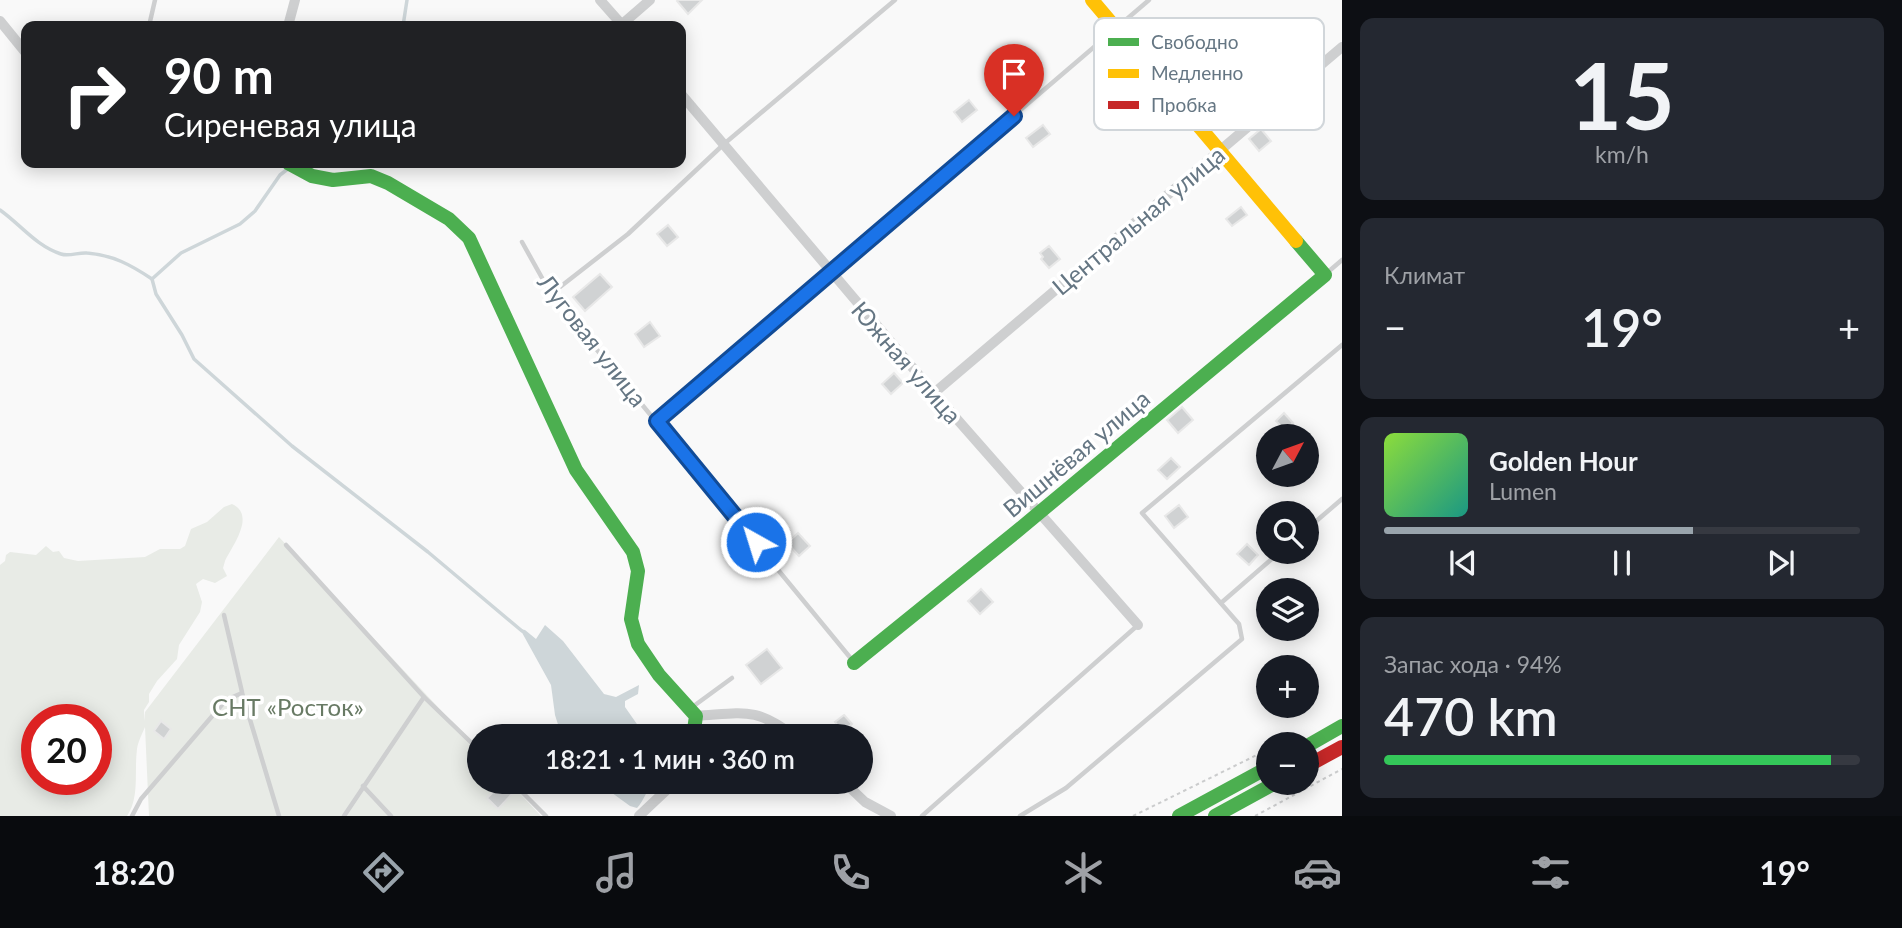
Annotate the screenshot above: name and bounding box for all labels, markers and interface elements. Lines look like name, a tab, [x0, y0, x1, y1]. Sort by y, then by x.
legend	[1094, 18, 1324, 130]
text: Свободно	[1151, 30, 1239, 53]
text: 15	[1569, 40, 1675, 149]
pin	[984, 44, 1044, 116]
text: 90 m	[164, 46, 274, 104]
icon: right	[49, 49, 140, 140]
icon: arrive	[995, 55, 1033, 93]
text: Медленно	[1151, 61, 1243, 84]
text: Пробка	[1151, 93, 1217, 116]
text: Сиреневая улица	[164, 105, 417, 144]
street label: Центральная улица	[1046, 139, 1230, 301]
text: km/h	[1595, 140, 1649, 168]
text: Климат	[1384, 261, 1465, 289]
street label: Луговая улица	[532, 267, 654, 412]
street label: Южная улица	[846, 295, 968, 429]
text: 19°	[1581, 296, 1663, 358]
text: −	[1384, 304, 1406, 350]
text: +	[1838, 304, 1860, 350]
street label: Вишнёвая улица	[997, 383, 1155, 523]
north arrow	[1256, 424, 1320, 486]
map controls	[1256, 424, 1319, 795]
text: Golden Hour	[1489, 445, 1638, 477]
text: Lumen	[1489, 477, 1557, 505]
button: search	[1256, 501, 1319, 564]
position arrow	[719, 505, 793, 579]
icon: previous	[1444, 544, 1482, 582]
icon: pause	[1603, 544, 1641, 582]
icon: next	[1762, 544, 1800, 582]
button: layers	[1256, 578, 1319, 641]
text: Запас хода · 94%	[1384, 650, 1562, 678]
button: +	[1256, 655, 1319, 718]
text: 470 km	[1384, 685, 1558, 747]
park label: СНТ «Росток»	[212, 692, 364, 721]
speed limit sign: 20	[21, 704, 112, 795]
button: −	[1256, 732, 1319, 795]
text: 18:21 · 1 мин · 360 m	[545, 743, 795, 775]
icon: directions	[359, 848, 408, 897]
icon: music	[592, 848, 641, 897]
icon: phone	[826, 848, 875, 897]
icon: climate	[1059, 848, 1108, 897]
icon: car	[1293, 848, 1342, 897]
icon: filters	[1526, 848, 1575, 897]
text: 18:20	[92, 853, 175, 892]
text: 19°	[1759, 853, 1810, 892]

